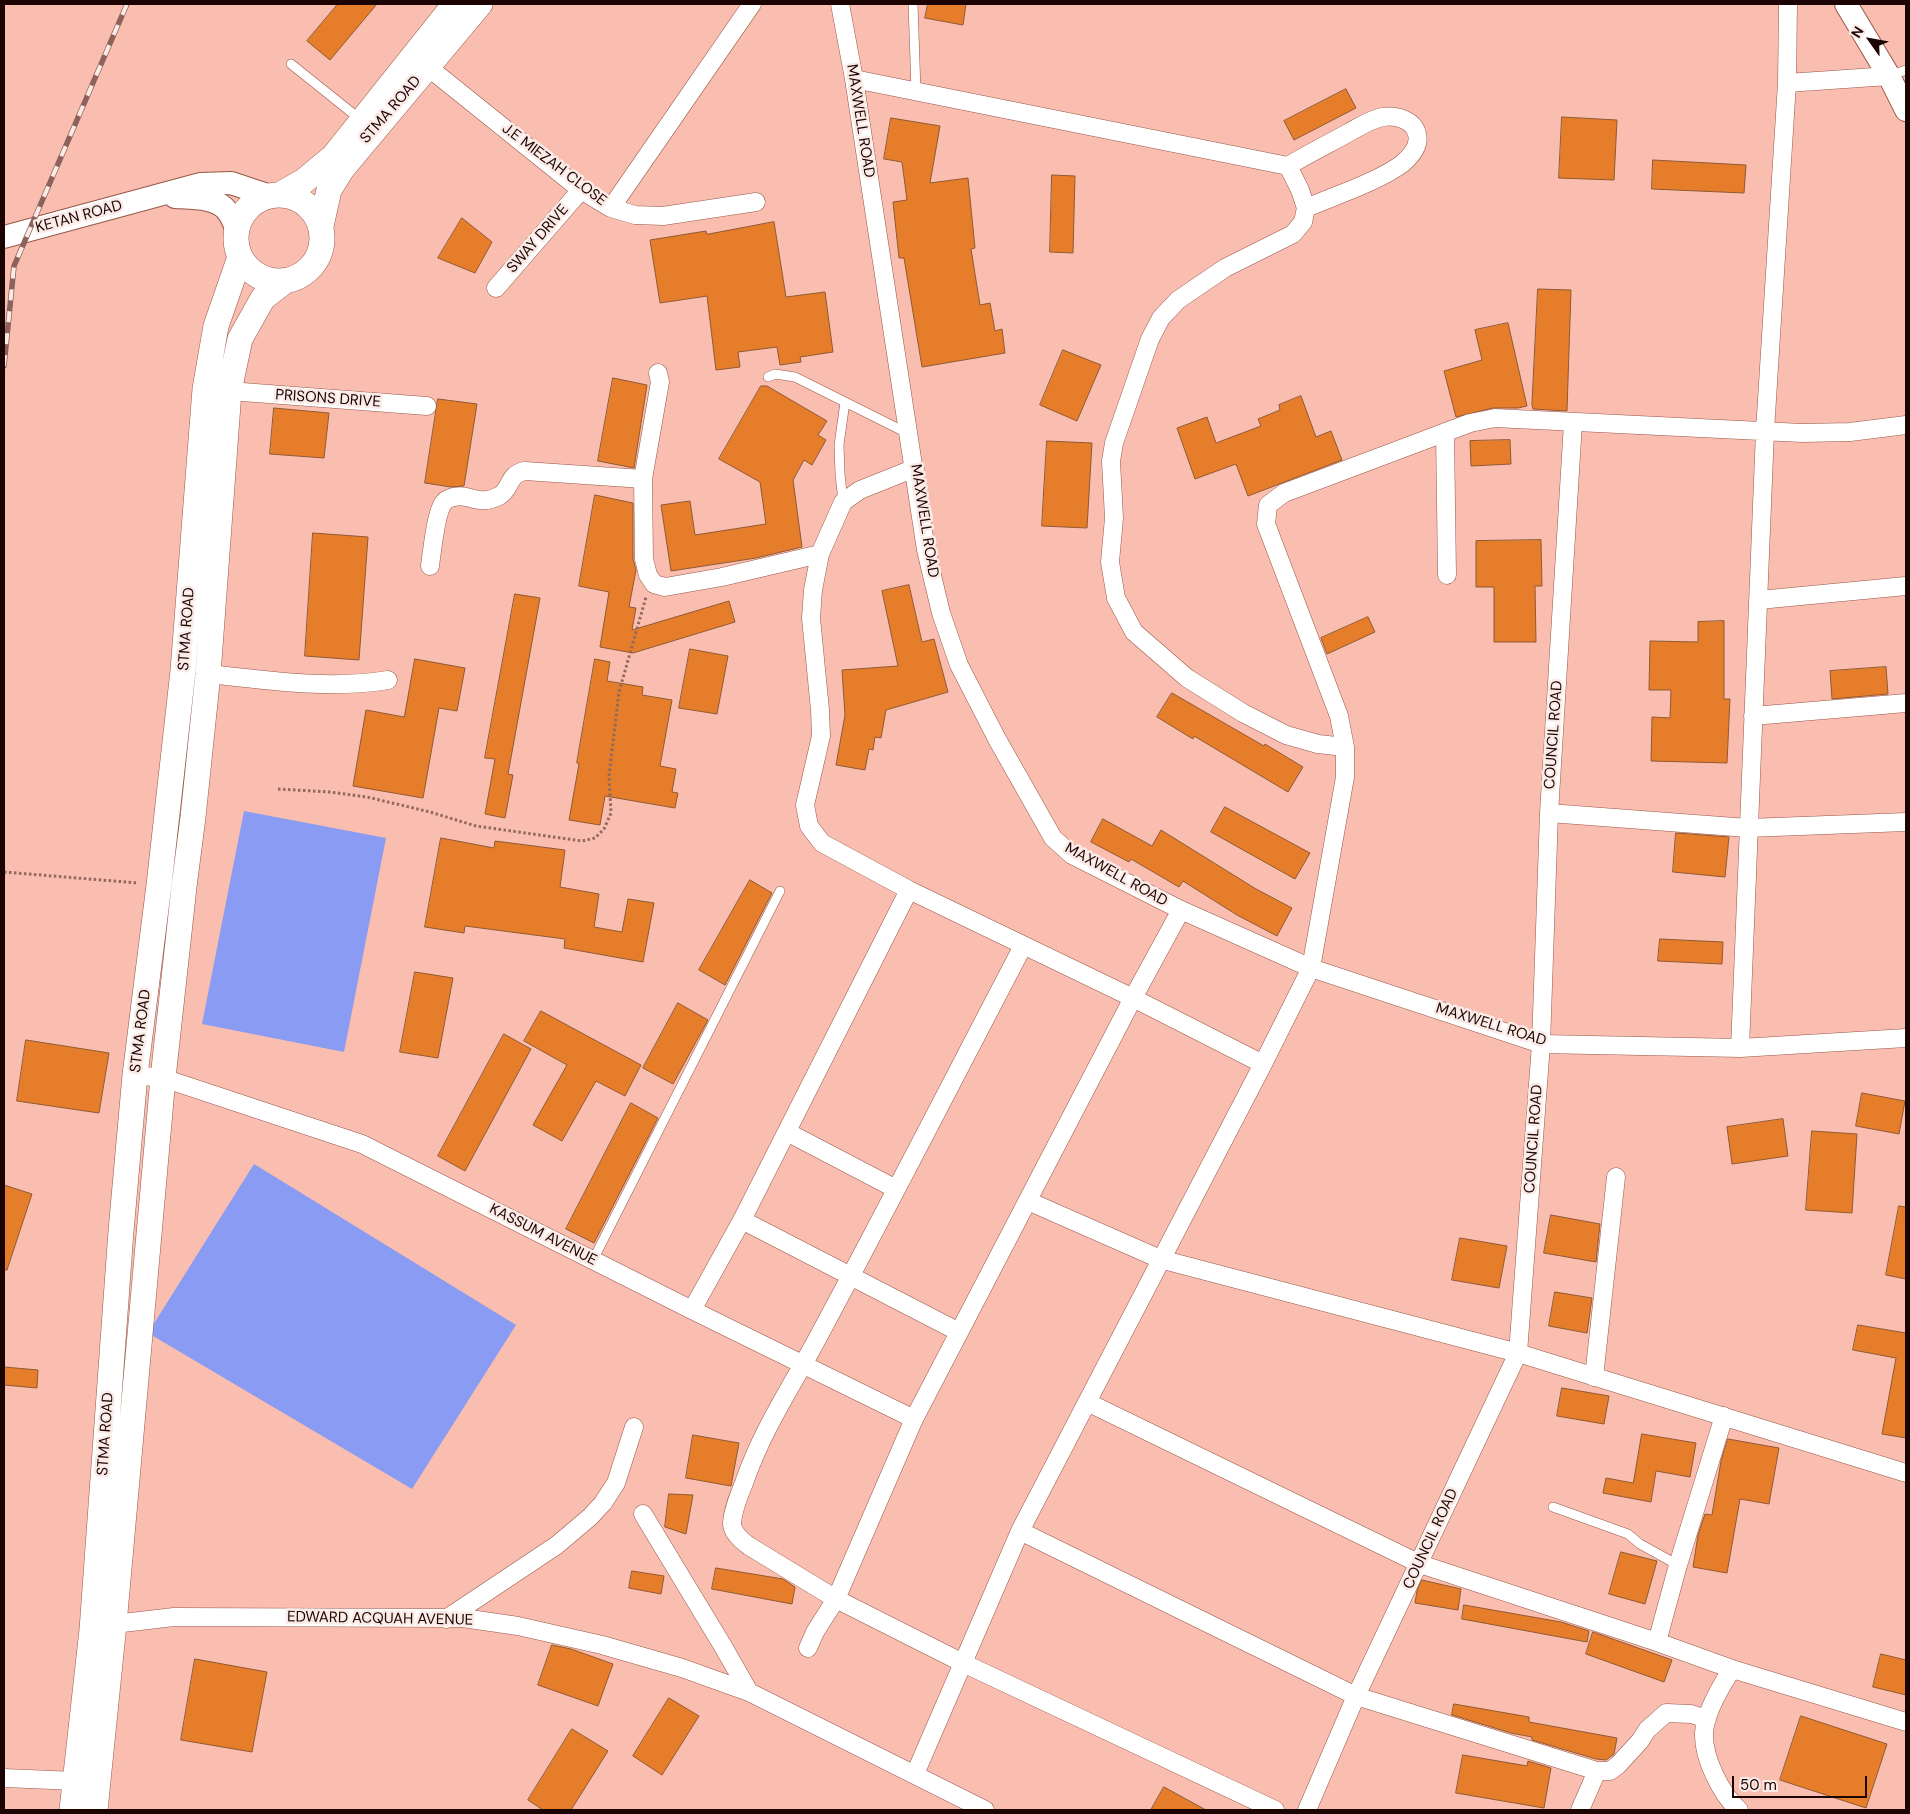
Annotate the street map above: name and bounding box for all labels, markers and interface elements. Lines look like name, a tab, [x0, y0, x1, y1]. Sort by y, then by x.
north arrow	[1845, 15, 1895, 65]
text: N	[1847, 23, 1868, 41]
street label: MAXWELL ROAD	[842, 63, 878, 179]
street label: STMA ROAD	[357, 73, 425, 147]
street label: J.E MIEZAH CLOSE	[498, 120, 610, 210]
street label: KETAN ROAD	[34, 197, 124, 237]
street label: SWAY DRIVE	[503, 201, 573, 277]
street label: PRISONS DRIVE	[275, 386, 381, 412]
street label: MAXWELL ROAD	[906, 463, 942, 579]
street label: STMA ROAD	[175, 587, 199, 671]
street label: COUNCIL ROAD	[1541, 680, 1567, 790]
street label: MAXWELL ROAD	[1062, 839, 1170, 911]
street label: STMA ROAD	[127, 988, 155, 1074]
street label: MAXWELL ROAD	[1434, 1000, 1548, 1050]
street label: COUNCIL ROAD	[1521, 1084, 1547, 1194]
street label: KASSUM AVENUE	[486, 1200, 600, 1270]
street label: STMA ROAD	[94, 1392, 118, 1476]
street label: COUNCIL ROAD	[1400, 1486, 1462, 1592]
street label: EDWARD ACQUAH AVENUE	[287, 1608, 473, 1630]
scale bar	[1735, 1766, 1870, 1798]
text: 50 m	[1740, 1775, 1777, 1795]

